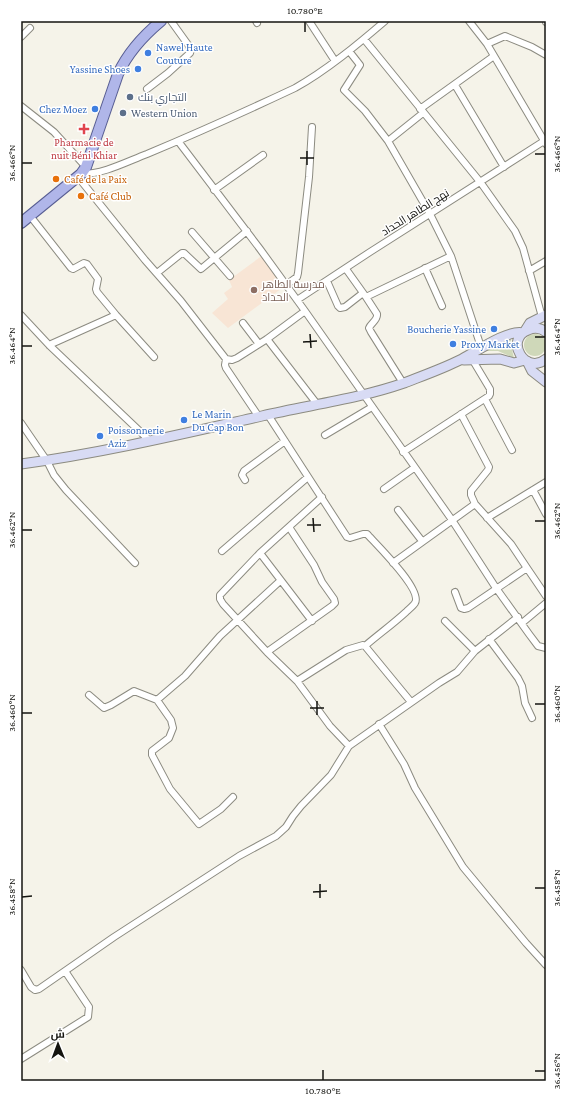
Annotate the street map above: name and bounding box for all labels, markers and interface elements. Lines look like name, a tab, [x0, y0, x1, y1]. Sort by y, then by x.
text: 10.780°E	[287, 5, 323, 16]
place label: Nawel Haute Couture	[156, 41, 213, 66]
marker: Nawel Haute Couture	[143, 48, 153, 58]
place label: Yassine Shoes	[70, 63, 130, 75]
marker: Yassine Shoes	[133, 64, 143, 74]
place label: التجاري بنك	[138, 91, 187, 106]
marker: التجاري بنك	[125, 92, 135, 102]
place label: Chez Moez	[39, 103, 87, 115]
marker: Chez Moez	[90, 104, 100, 114]
place label: Western Union	[131, 107, 197, 119]
marker: Western Union	[118, 108, 128, 118]
marker: Pharmacie de nuit Béni Khiar	[79, 124, 89, 134]
text: 36.466°N	[551, 135, 562, 172]
place label: Pharmacie de nuit Béni Khiar	[51, 136, 117, 161]
text: 36.466°N	[6, 144, 17, 181]
place label: Café de la Paix	[64, 173, 127, 185]
marker: Café de la Paix	[51, 174, 61, 184]
street label: نهج الطاهر الحداد	[379, 186, 452, 239]
place label: Café Club	[89, 190, 132, 202]
marker: Café Club	[76, 191, 86, 201]
place label: مدرسة الطاهر الحداد	[261, 278, 325, 303]
marker: مدرسة الطاهر الحداد	[249, 285, 259, 295]
text: 36.464°N	[551, 318, 562, 356]
place label: Boucherie Yassine	[407, 323, 486, 335]
marker: Boucherie Yassine	[489, 324, 499, 334]
text: 36.464°N	[6, 327, 17, 365]
place label: Proxy Market	[461, 338, 520, 351]
marker: Proxy Market	[448, 339, 458, 349]
place label: Le Marin Du Cap Bon	[192, 408, 244, 434]
marker: Le Marin Du Cap Bon	[179, 415, 189, 425]
place label: Poissonnerie Aziz	[108, 424, 164, 449]
marker: Poissonnerie Aziz	[95, 431, 105, 441]
text: 36.462°N	[551, 502, 562, 539]
text: 36.462°N	[6, 511, 17, 548]
text: 36.460°N	[551, 685, 562, 723]
text: 36.460°N	[6, 694, 17, 732]
text: 36.458°N	[551, 869, 562, 906]
text: 36.458°N	[6, 878, 17, 915]
north arrow	[38, 1024, 78, 1064]
text: ش	[51, 1028, 65, 1041]
text: 36.456°N	[551, 1052, 562, 1089]
text: 10.780°E	[305, 1085, 341, 1096]

